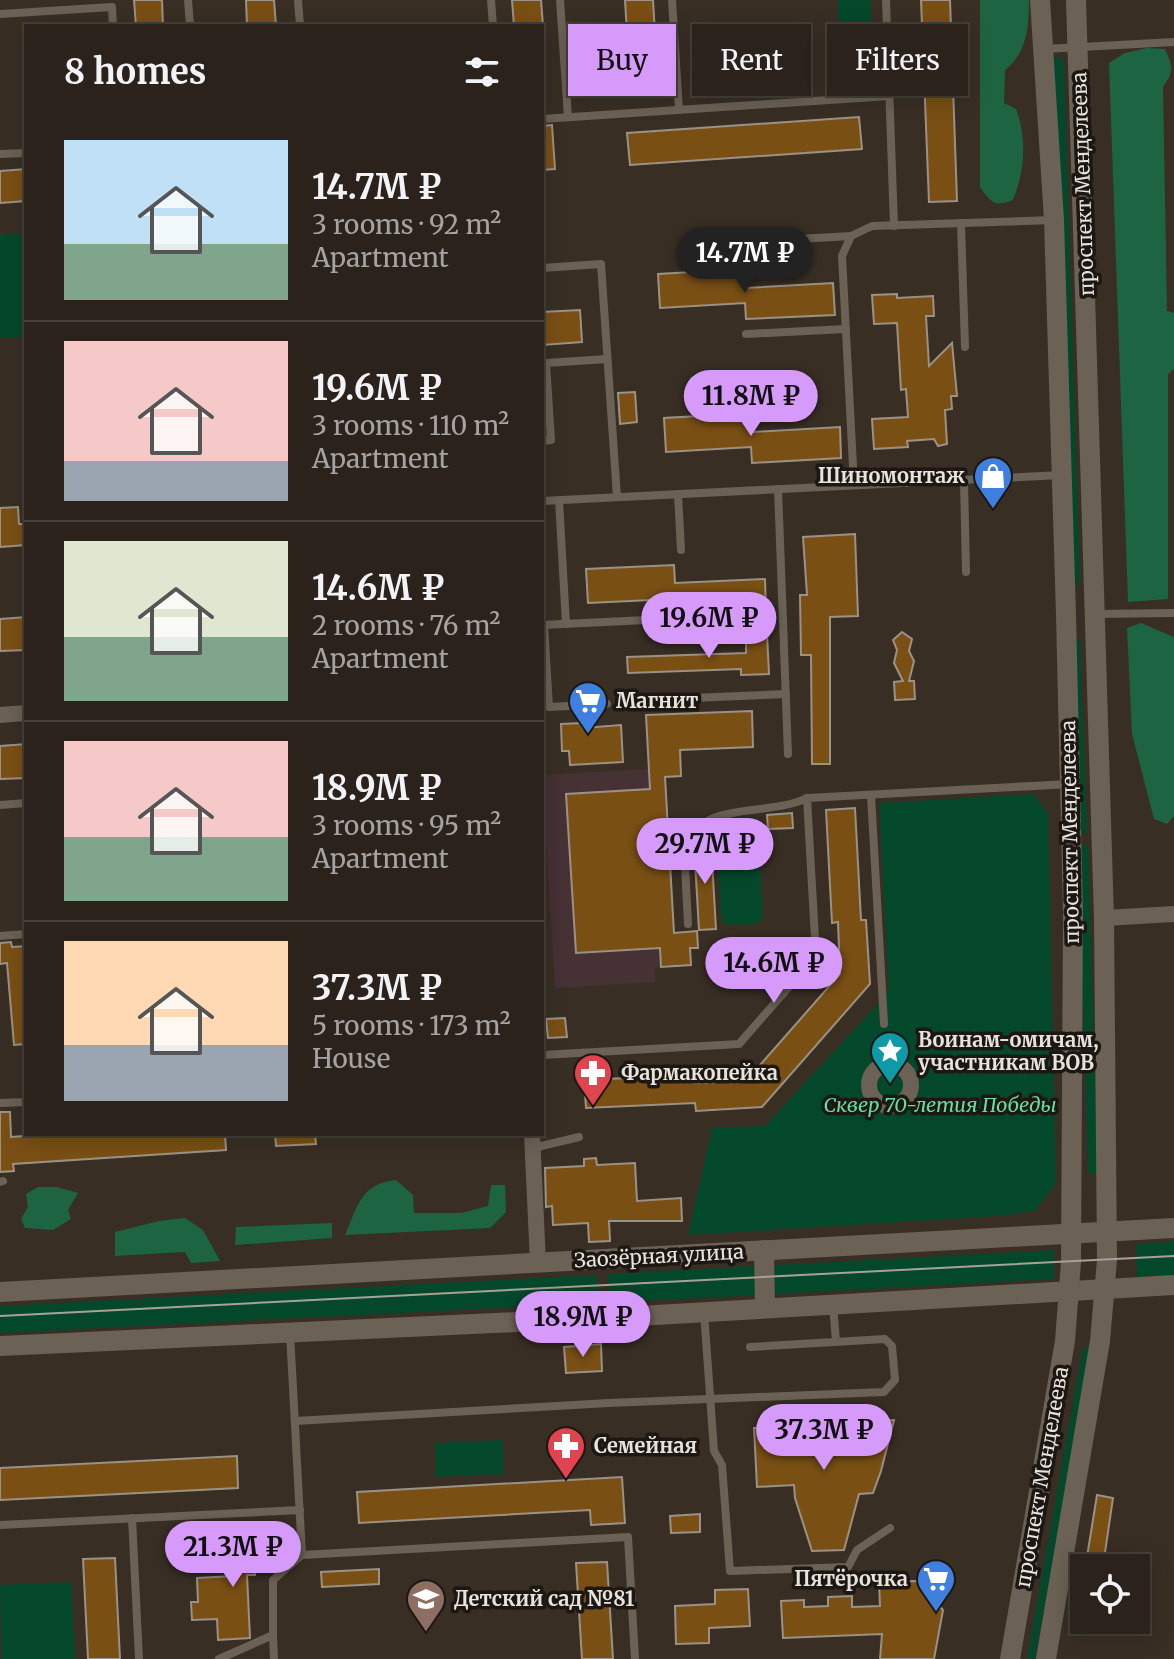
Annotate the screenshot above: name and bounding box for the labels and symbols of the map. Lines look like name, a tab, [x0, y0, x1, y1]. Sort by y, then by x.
street label: проспект Менделеева	[1066, 71, 1099, 296]
pin: 14.7M ₽	[671, 227, 819, 295]
pin: 11.8M ₽	[677, 370, 825, 438]
shop icon: Шиномонтаж	[972, 455, 1014, 510]
place label: Шиномонтаж	[818, 463, 965, 488]
pin: 19.6M ₽	[635, 592, 783, 660]
supermarket icon: Магнит	[567, 680, 609, 735]
place label: Магнит	[616, 688, 698, 713]
street label: проспект Менделеева	[1055, 720, 1084, 944]
pin: 29.7M ₽	[631, 818, 779, 886]
pin: 14.6M ₽	[700, 937, 848, 1005]
place label: Воинам-омичам, участникам ВОВ	[918, 1027, 1098, 1075]
place icon: Воинам-омичам, участникам ВОВ	[869, 1030, 911, 1085]
pharmacy icon: Фармакопейка	[572, 1052, 614, 1107]
place label: Фармакопейка	[621, 1060, 778, 1085]
park label: Сквер 70-летия Победы	[823, 1092, 1057, 1117]
street label: Заозёрная улица	[573, 1239, 745, 1272]
pin: 18.9M ₽	[509, 1291, 657, 1359]
street label: проспект Менделеева	[1010, 1364, 1073, 1589]
pin: 37.3M ₽	[750, 1404, 898, 1472]
pharmacy icon: Семейная	[545, 1425, 587, 1480]
place label: Семейная	[594, 1433, 697, 1458]
pin: 21.3M ₽	[159, 1521, 307, 1589]
supermarket icon: Пятёрочка	[915, 1558, 957, 1613]
place label: Пятёрочка	[794, 1566, 908, 1591]
school or university icon: Детский сад №81	[405, 1578, 447, 1633]
place label: Детский сад №81	[454, 1586, 634, 1611]

